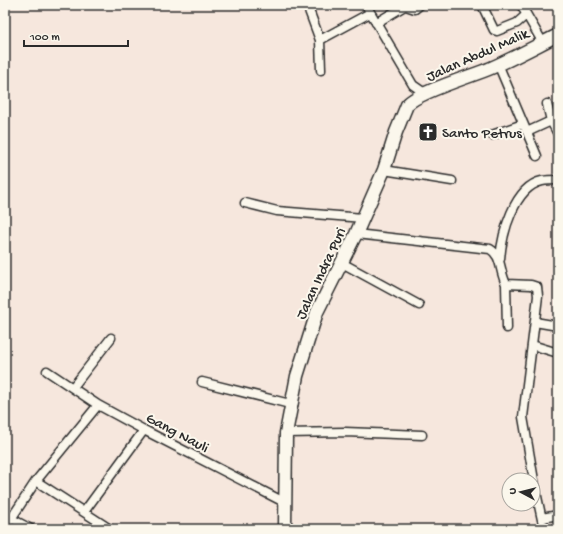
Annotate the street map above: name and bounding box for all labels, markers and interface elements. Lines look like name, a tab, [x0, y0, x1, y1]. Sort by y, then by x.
scale bar	[24, 22, 128, 48]
street label: Jalan Abdul Malik	[424, 25, 533, 86]
text: 100 m	[29, 31, 60, 45]
church icon: Santo Petrus	[417, 121, 439, 143]
place label: Santo Petrus	[442, 125, 522, 143]
street label: Jalan Indra Puri	[293, 225, 351, 323]
street label: Gang Nauli	[142, 410, 212, 458]
north arrow	[501, 472, 541, 512]
text: U	[507, 487, 519, 495]

